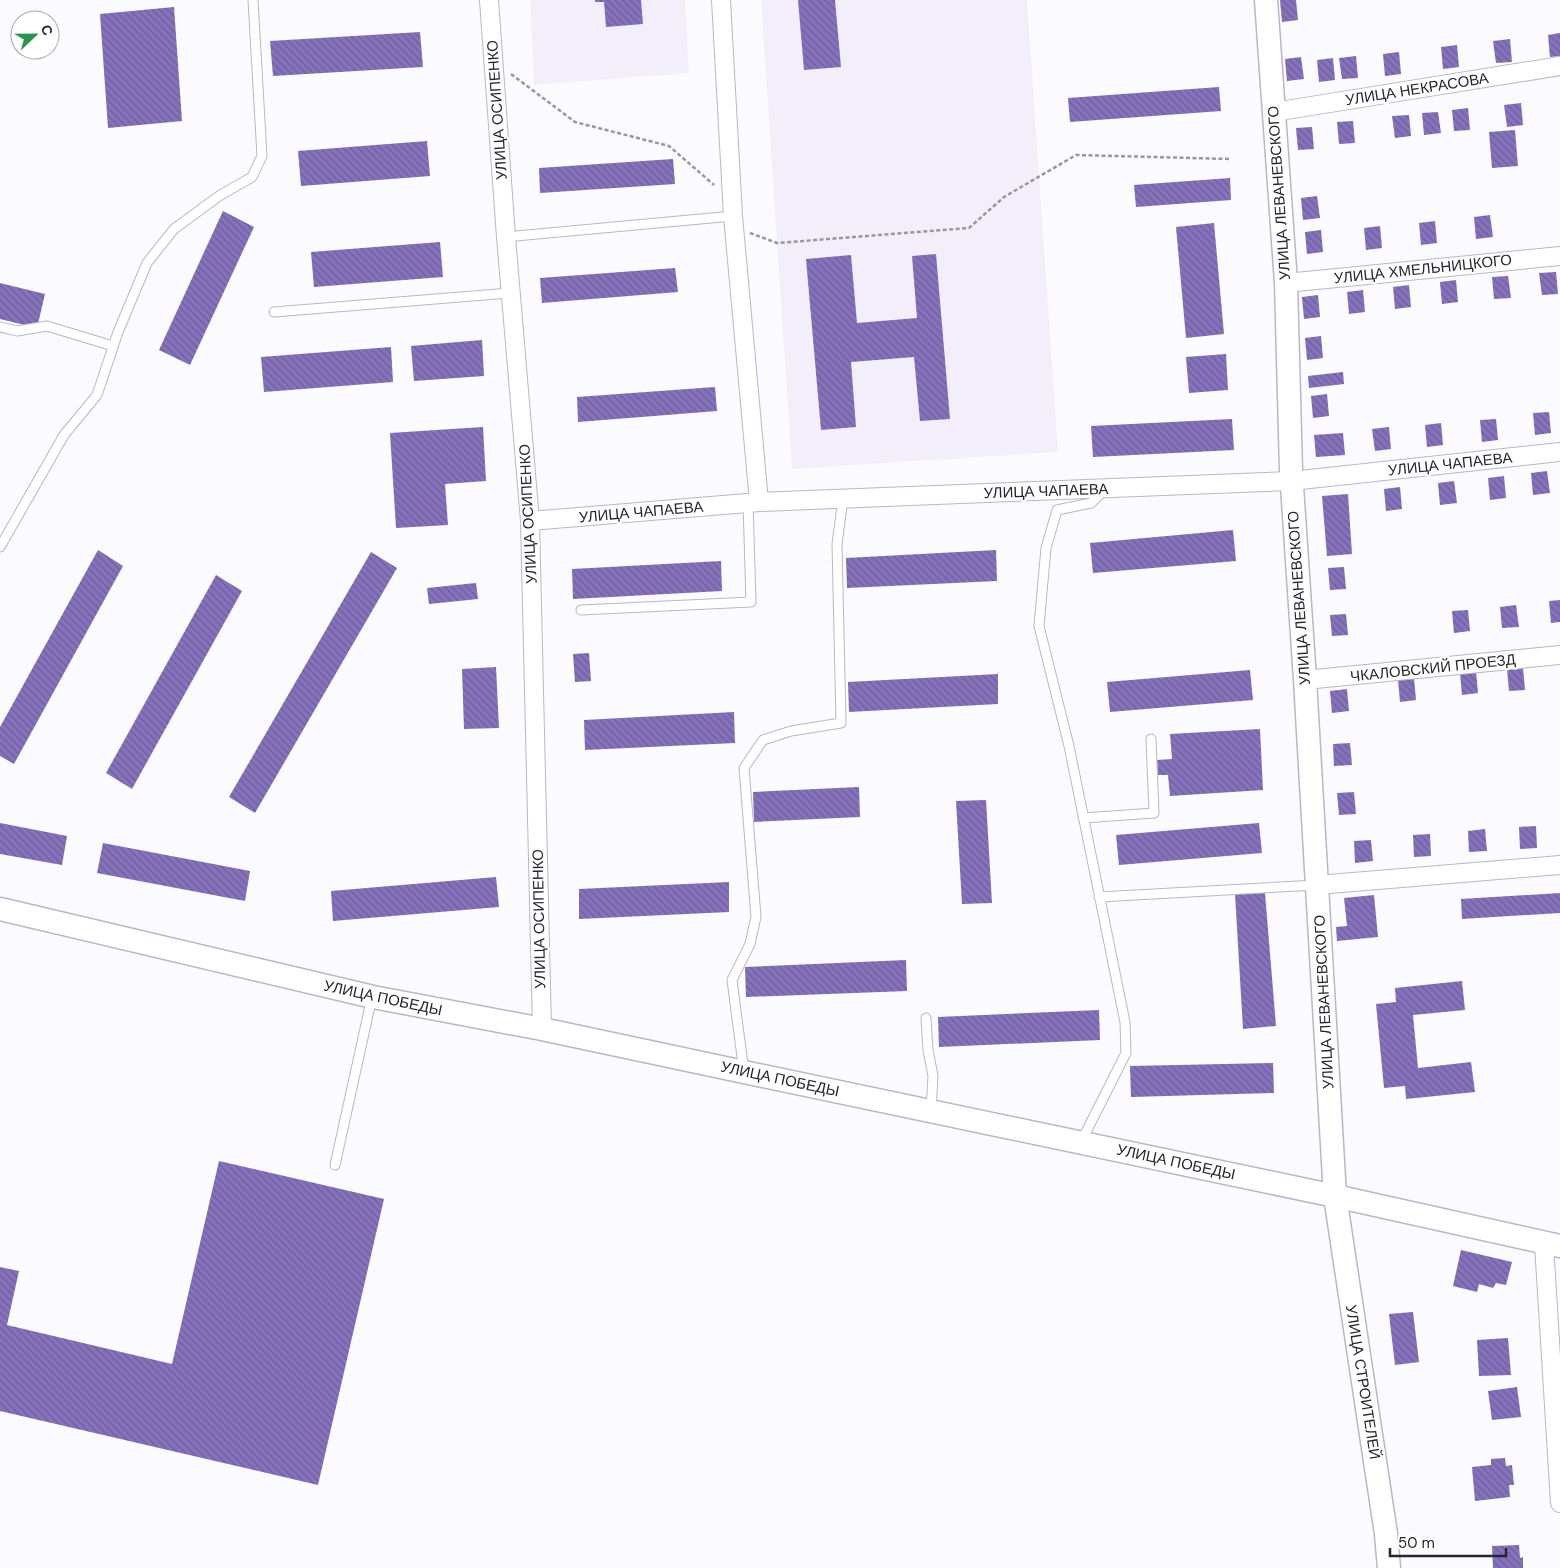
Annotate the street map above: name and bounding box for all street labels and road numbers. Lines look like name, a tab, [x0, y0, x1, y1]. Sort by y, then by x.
street label: УЛИЦА ОСИПЕНКО	[482, 40, 512, 180]
street label: УЛИЦА НЕКРАСОВА	[1344, 68, 1490, 110]
street label: УЛИЦА ЛЕВАНЕВСКОГО	[1263, 105, 1295, 281]
street label: УЛИЦА ХМЕЛЬНИЦКОГО	[1333, 250, 1513, 288]
street label: УЛИЦА ОСИПЕНКО	[514, 444, 542, 584]
street label: УЛИЦА ЧАПАЕВА	[1387, 448, 1513, 480]
street label: УЛИЦА ЧАПАЕВА	[983, 479, 1109, 503]
street label: УЛИЦА ЧАПАЕВА	[578, 497, 704, 527]
street label: УЛИЦА ЛЕВАНЕВСКОГО	[1283, 510, 1315, 686]
street label: ЧКАЛОВСКИЙ ПРОЕЗД	[1349, 649, 1517, 687]
street label: УЛИЦА ОСИПЕНКО	[528, 849, 550, 989]
street label: УЛИЦА ЛЕВАНЕВСКОГО	[1309, 914, 1339, 1090]
street label: УЛИЦА ПОБЕДЫ	[322, 976, 444, 1020]
street label: УЛИЦА ПОБЕДЫ	[719, 1057, 841, 1101]
street label: УЛИЦА ПОБЕДЫ	[1115, 1140, 1237, 1184]
street label: УЛИЦА СТРОИТЕЛЕЙ	[1341, 1303, 1385, 1461]

